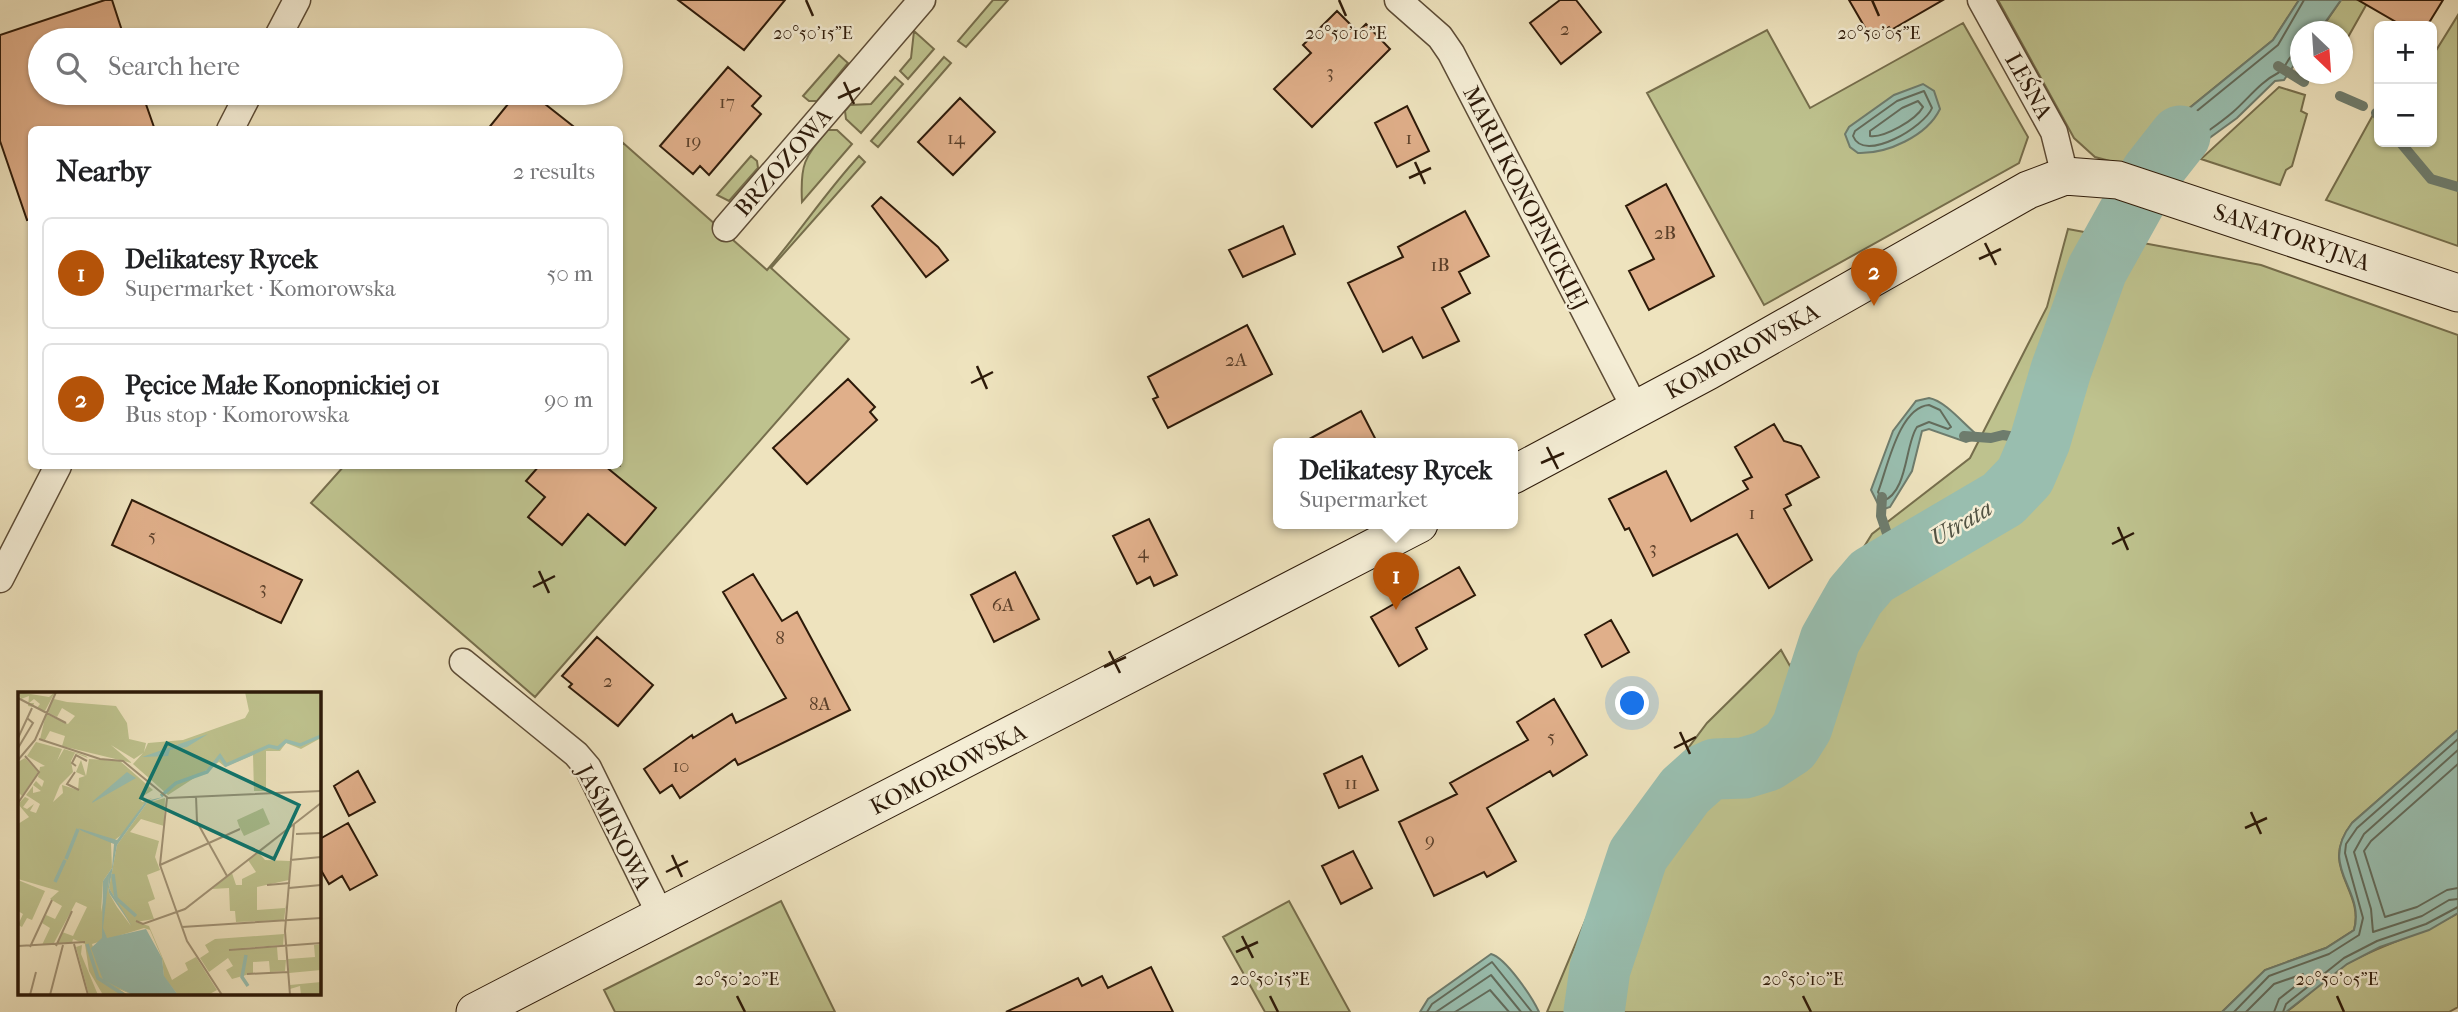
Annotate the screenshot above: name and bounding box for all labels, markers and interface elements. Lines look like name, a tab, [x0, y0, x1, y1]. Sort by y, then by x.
house number: 2	[1560, 18, 1570, 40]
north arrow	[2290, 21, 2353, 84]
map controls	[2374, 21, 2437, 147]
button: +	[2374, 21, 2437, 84]
text: 20°50'15"E	[773, 23, 853, 44]
text: 20°50'10"E	[1305, 23, 1387, 44]
text: 20°50'05"E	[1838, 23, 1920, 44]
search box	[28, 28, 623, 105]
icon: search	[52, 48, 90, 86]
street label: LEŚNA	[1999, 48, 2058, 125]
text: Search here	[108, 51, 240, 82]
house number: 3	[1326, 61, 1334, 83]
street label: MARII KONOPNICKIEJ	[1457, 82, 1594, 315]
button: −	[2374, 84, 2437, 147]
house number: 17	[719, 91, 735, 113]
street label: BRZOZOWA	[729, 102, 838, 222]
house number: 14	[947, 127, 966, 149]
house number: 1	[1406, 127, 1412, 149]
house number: 19	[685, 130, 701, 152]
text: Nearby	[56, 154, 151, 189]
text: 2 results	[513, 158, 595, 185]
street label: SANATORYJNA	[2210, 198, 2375, 277]
house number: 2B	[1654, 222, 1676, 244]
text: Delikatesy Rycek	[125, 244, 318, 275]
pin: 2	[1851, 248, 1897, 306]
house number: 1B	[1430, 254, 1450, 276]
text: 1	[77, 260, 85, 287]
text: 50 m	[546, 260, 593, 287]
text: Supermarket · Komorowska	[125, 275, 396, 302]
street label: KOMOROWSKA	[1660, 297, 1825, 405]
house number: 2A	[1225, 349, 1248, 371]
text: Pęcice Małe Konopnickiej 01	[125, 370, 440, 401]
text: 2	[75, 386, 87, 413]
text: 90 m	[544, 386, 593, 413]
text: Bus stop · Komorowska	[125, 401, 349, 428]
popup	[1273, 438, 1518, 529]
text: Delikatesy Rycek	[1299, 455, 1492, 486]
text: Supermarket	[1299, 486, 1428, 513]
water label: Utrata	[1925, 494, 1997, 552]
house number: 1	[1749, 502, 1755, 524]
house number: 5	[148, 525, 156, 547]
house number: 3	[1649, 537, 1657, 559]
house number: 4	[1137, 541, 1149, 563]
pin: 1	[1373, 552, 1419, 610]
house number: 3	[259, 577, 267, 599]
house number: 6A	[992, 594, 1015, 616]
house number: 8	[775, 627, 785, 649]
house number: 2	[603, 670, 613, 692]
your location	[1615, 686, 1649, 720]
inset map	[18, 692, 320, 995]
house number: 8A	[809, 693, 832, 715]
street label: KOMOROWSKA	[865, 718, 1032, 821]
house number: 5	[1547, 726, 1555, 748]
house number: 10	[672, 755, 690, 777]
street label: JAŚMINOWA	[570, 759, 657, 895]
house number: 11	[1344, 772, 1358, 794]
house number: 9	[1425, 829, 1435, 851]
text: 20°50'20"E	[695, 969, 779, 990]
text: 20°50'15"E	[1230, 969, 1310, 990]
text: 20°50'10"E	[1762, 969, 1844, 990]
text: 20°50'05"E	[2296, 969, 2378, 990]

